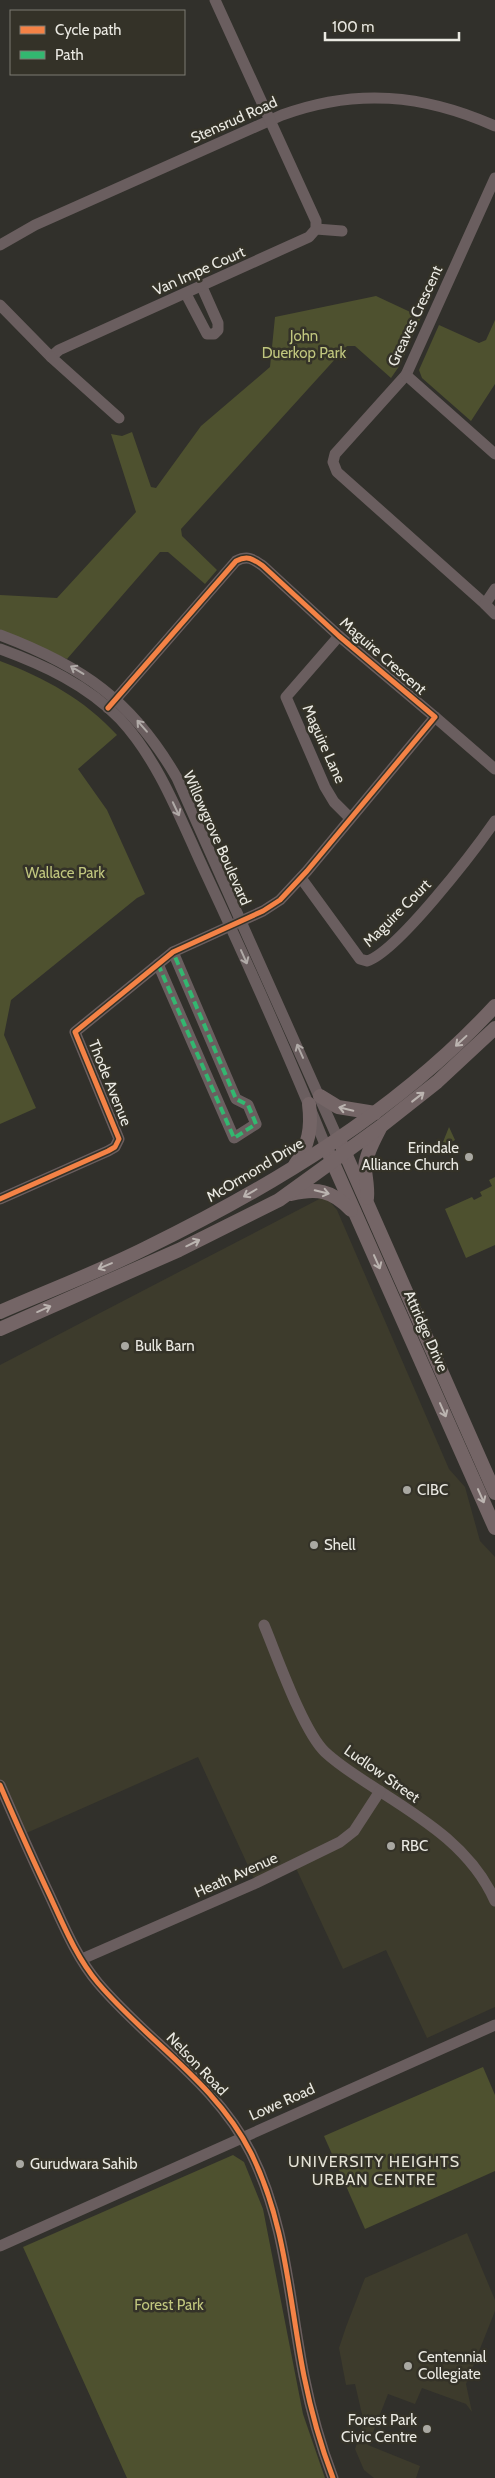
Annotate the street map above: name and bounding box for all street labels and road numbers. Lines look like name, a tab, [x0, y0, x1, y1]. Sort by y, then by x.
street label: Stensrud Road	[188, 93, 280, 147]
street label: Van Impe Court	[150, 243, 248, 299]
street label: Greaves Crescent	[384, 263, 446, 369]
street label: Maguire Crescent	[336, 614, 430, 698]
street label: Maguire Lane	[299, 702, 349, 786]
street label: Willowgrove Boulevard	[179, 768, 255, 908]
street label: Maguire Court	[359, 875, 435, 951]
street label: Thode Avenue	[85, 1037, 136, 1129]
street label: McOrmond Drive	[203, 1134, 307, 1206]
street label: Attridge Drive	[400, 1287, 452, 1375]
street label: Ludlow Street	[341, 1741, 423, 1807]
street label: Heath Avenue	[192, 1849, 281, 1901]
street label: Nelson Road	[163, 2029, 231, 2099]
street label: Lowe Road	[246, 2080, 318, 2124]

